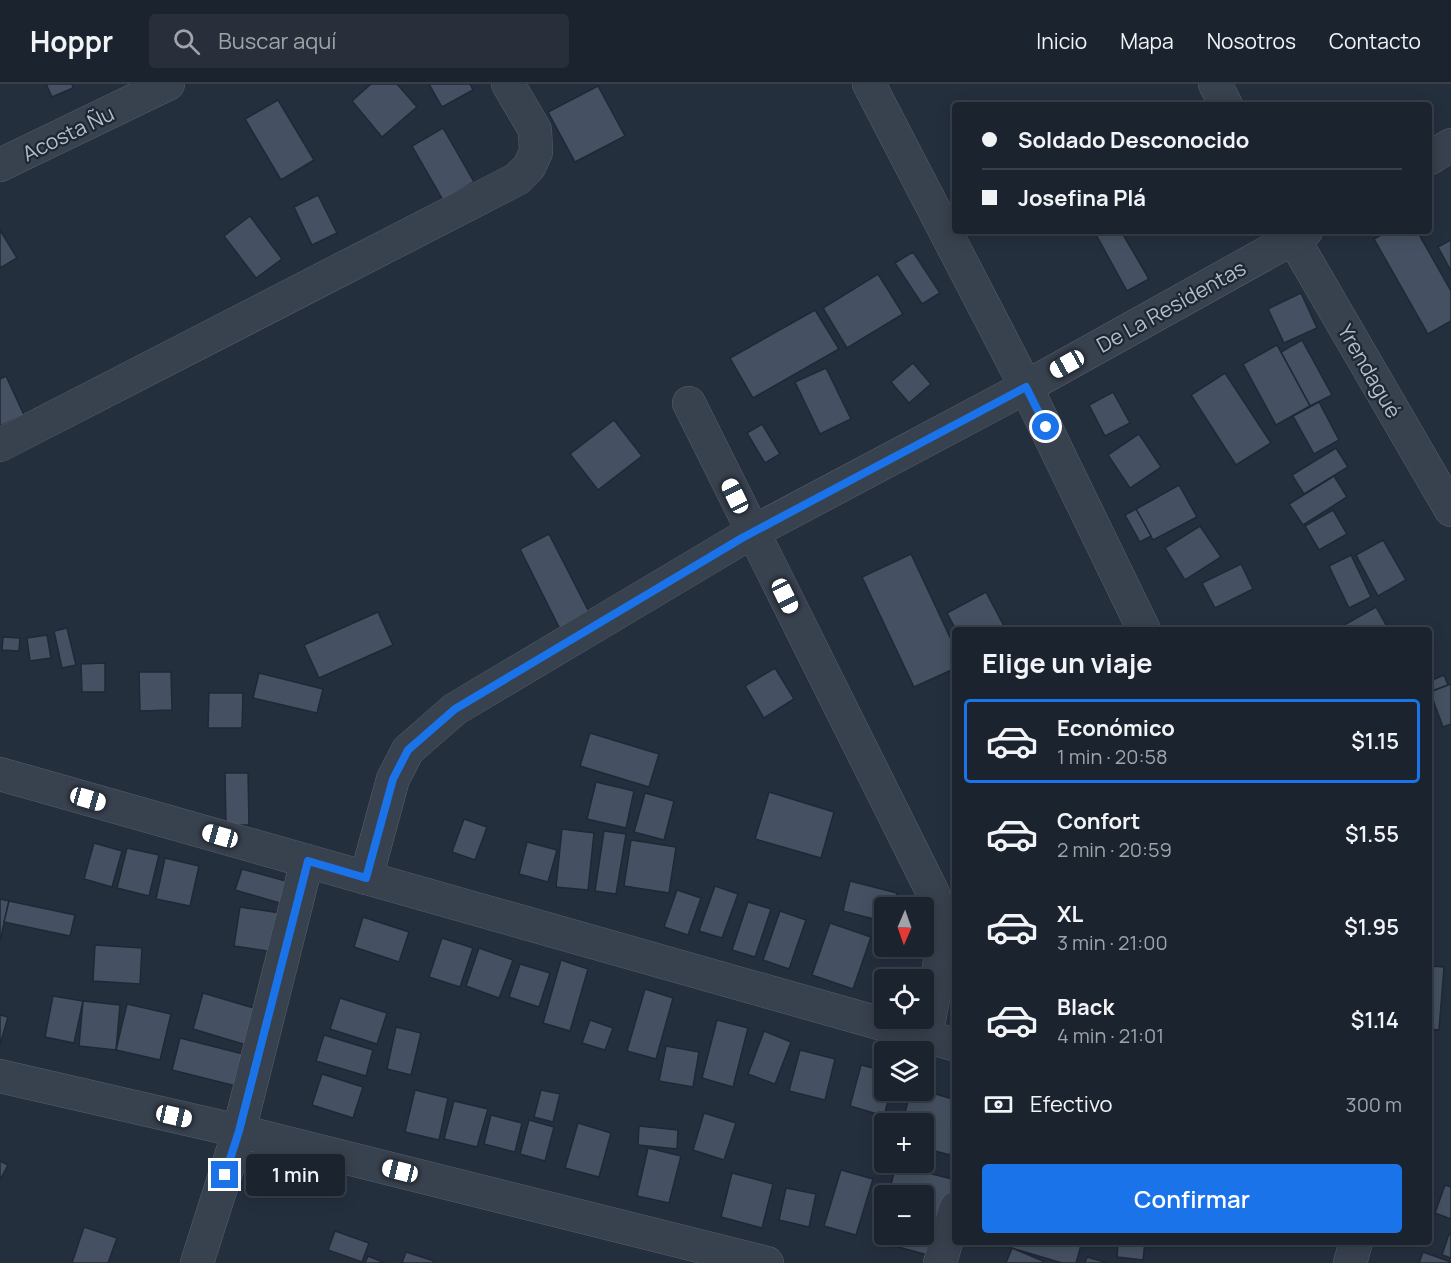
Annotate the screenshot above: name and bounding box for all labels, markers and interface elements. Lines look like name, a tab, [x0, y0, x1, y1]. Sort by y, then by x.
search box	[149, 14, 569, 68]
text: Hoppr	[30, 22, 113, 60]
icon: search	[170, 25, 203, 58]
text: Buscar aquí	[218, 26, 336, 56]
text: Inicio	[1036, 27, 1087, 55]
text: Mapa	[1120, 27, 1174, 55]
text: Nosotros	[1207, 27, 1296, 55]
text: Contacto	[1329, 27, 1421, 55]
street label: Acosta Ñu	[17, 99, 119, 167]
text: Soldado Desconocido	[1018, 125, 1249, 155]
text: Josefina Plá	[1018, 183, 1146, 213]
street label: De La Residentas	[1091, 253, 1251, 359]
street label: Yrendagué	[1332, 319, 1408, 423]
car	[1047, 347, 1087, 381]
route start	[1032, 413, 1059, 440]
car	[719, 476, 751, 516]
car	[769, 576, 801, 616]
text: Elige un viaje	[982, 644, 1153, 681]
text: Económico	[1057, 713, 1175, 743]
icon: car	[985, 714, 1039, 768]
text: $1.15	[1351, 726, 1399, 756]
text: 1 min · 20:58	[1057, 743, 1168, 770]
car	[68, 785, 108, 813]
text: Confort	[1057, 806, 1140, 836]
icon: car	[985, 807, 1039, 861]
text: $1.55	[1345, 819, 1399, 849]
car	[200, 822, 240, 850]
text: 2 min · 20:59	[1057, 836, 1172, 863]
north arrow	[874, 897, 934, 957]
map controls	[874, 897, 934, 1245]
text: XL	[1057, 899, 1083, 929]
icon: car	[985, 900, 1039, 954]
text: $1.95	[1344, 912, 1399, 942]
text: 3 min · 21:00	[1057, 929, 1168, 956]
button: locate	[874, 969, 934, 1029]
text: Black	[1057, 992, 1114, 1022]
icon: car	[985, 993, 1039, 1047]
text: $1.14	[1351, 1005, 1399, 1035]
text: 4 min · 21:01	[1057, 1022, 1164, 1049]
button: layers	[874, 1041, 934, 1101]
icon: cash	[982, 1088, 1015, 1121]
text: Efectivo	[1030, 1089, 1113, 1119]
text: 300 m	[1346, 1091, 1402, 1118]
car	[154, 1103, 194, 1129]
button: +	[874, 1113, 934, 1173]
callout: 1 min	[246, 1154, 345, 1196]
car	[380, 1158, 420, 1184]
route end	[211, 1161, 238, 1188]
text: 1 min	[272, 1161, 319, 1188]
button: Confirmar	[982, 1164, 1402, 1233]
button: −	[874, 1185, 934, 1245]

